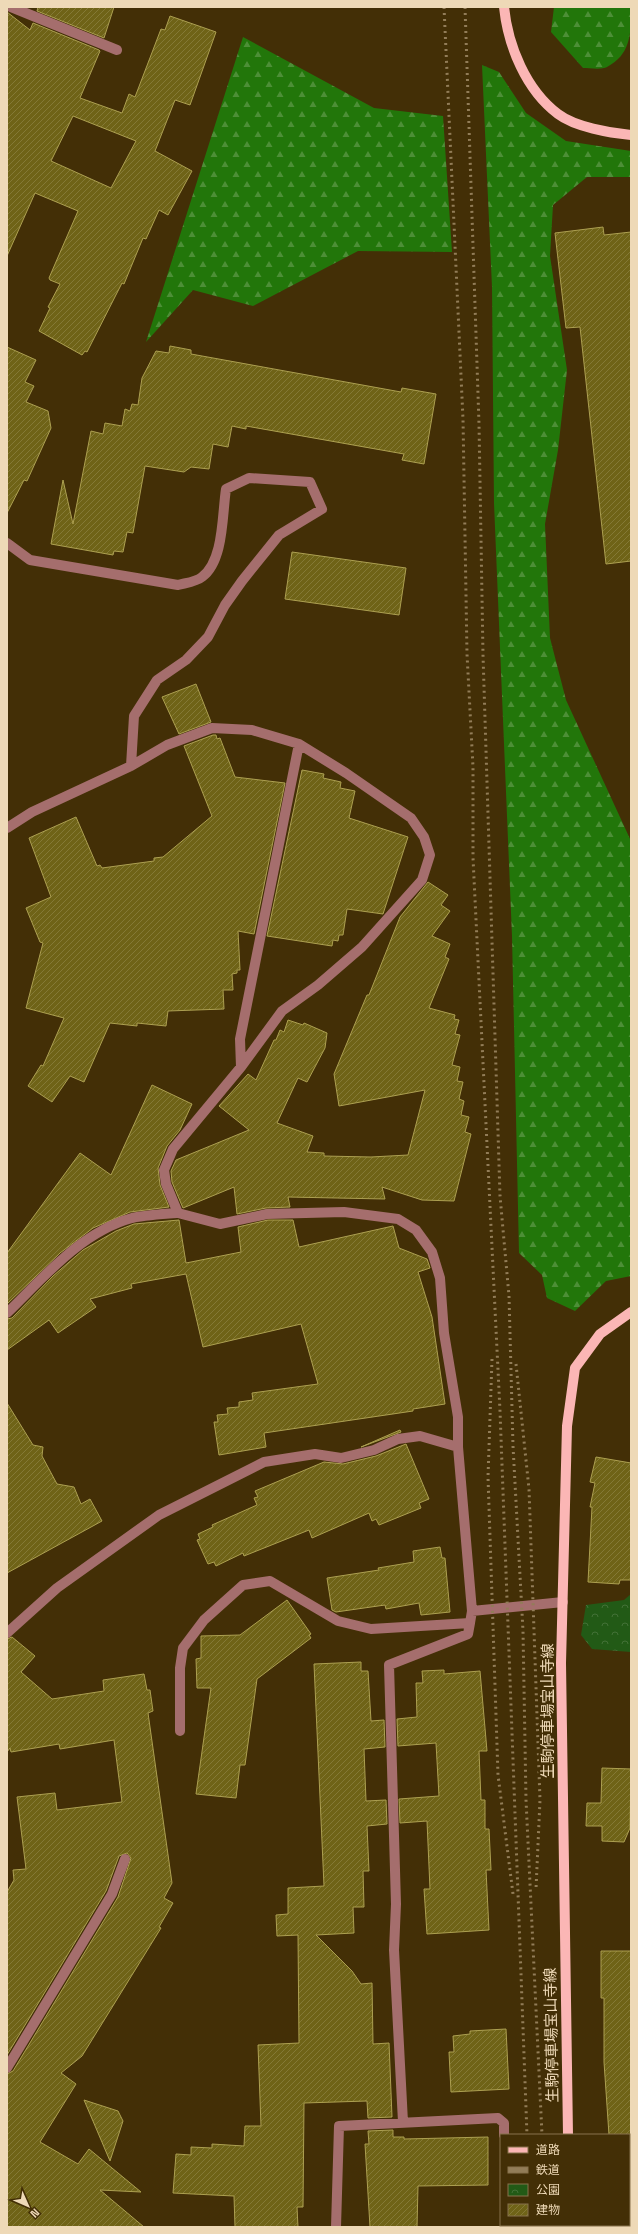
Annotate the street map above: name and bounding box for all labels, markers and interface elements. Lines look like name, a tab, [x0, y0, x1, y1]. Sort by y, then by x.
street label: 生駒停車場宝山寺線	[538, 1643, 557, 1779]
street label: 生駒停車場宝山寺線	[540, 1967, 562, 2103]
legend	[500, 2134, 630, 2226]
text: 道路	[536, 2142, 560, 2158]
text: 鉄道	[536, 2162, 560, 2178]
text: 公園	[536, 2182, 560, 2198]
north arrow	[8, 2186, 48, 2226]
text: 建物	[536, 2202, 560, 2218]
text: N	[28, 2206, 43, 2221]

